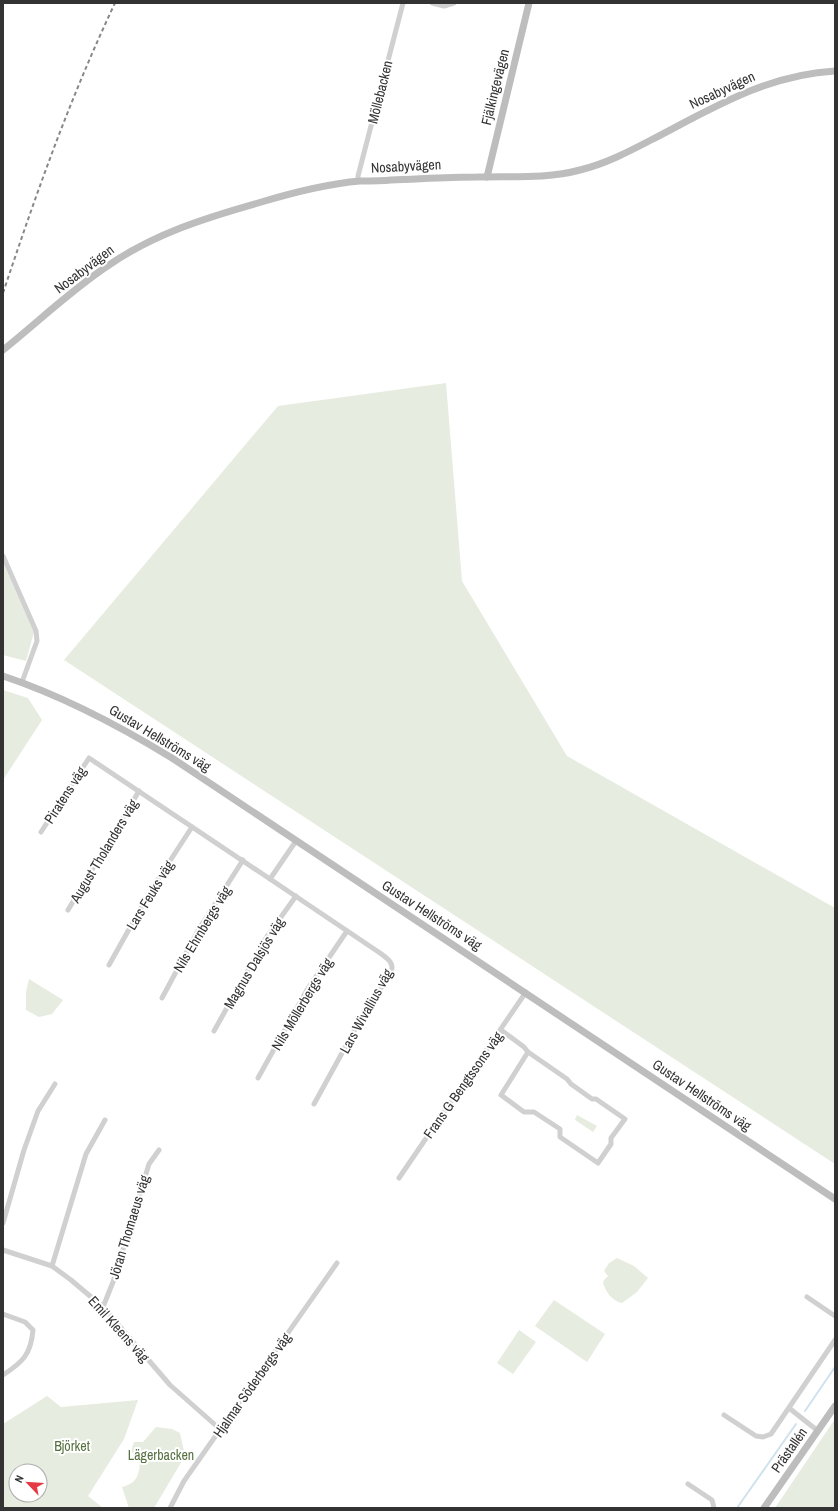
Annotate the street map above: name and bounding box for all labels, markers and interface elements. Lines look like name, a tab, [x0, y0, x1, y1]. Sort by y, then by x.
street label: Fjälkingevägen	[477, 47, 513, 127]
street label: Möllebacken	[363, 59, 397, 125]
street label: Nosabyvägen	[686, 67, 758, 113]
street label: Nosabyvägen	[370, 155, 442, 177]
street label: Nosabyvägen	[51, 241, 117, 297]
street label: Gustav Hellströms väg	[106, 701, 215, 776]
street label: Piratens väg	[40, 763, 90, 827]
street label: August Tholanders väg	[65, 795, 142, 907]
street label: Lars Feuks väg	[122, 856, 178, 933]
street label: Gustav Hellströms väg	[379, 876, 486, 954]
street label: Nils Ehrnbergs väg	[169, 882, 235, 975]
street label: Magnus Dalsjös väg	[220, 914, 289, 1012]
street label: Nils Möllerbergs väg	[267, 954, 337, 1053]
street label: Lars Wivallius väg	[335, 965, 397, 1056]
street label: Frans G Bengtssons väg	[419, 1028, 507, 1142]
street label: Gustav Hellströms väg	[649, 1055, 755, 1135]
street label: Jöran Thomaeus väg	[105, 1172, 154, 1281]
street label: Emil Kleens väg	[85, 1292, 154, 1366]
street label: Hjalmar Söderbergs väg	[209, 1329, 295, 1441]
street label: Prästallén	[767, 1424, 811, 1476]
park label: Björket	[54, 1437, 90, 1455]
park label: Lägerbacken	[128, 1446, 194, 1464]
north arrow	[8, 1463, 48, 1503]
text: N	[11, 1473, 27, 1485]

